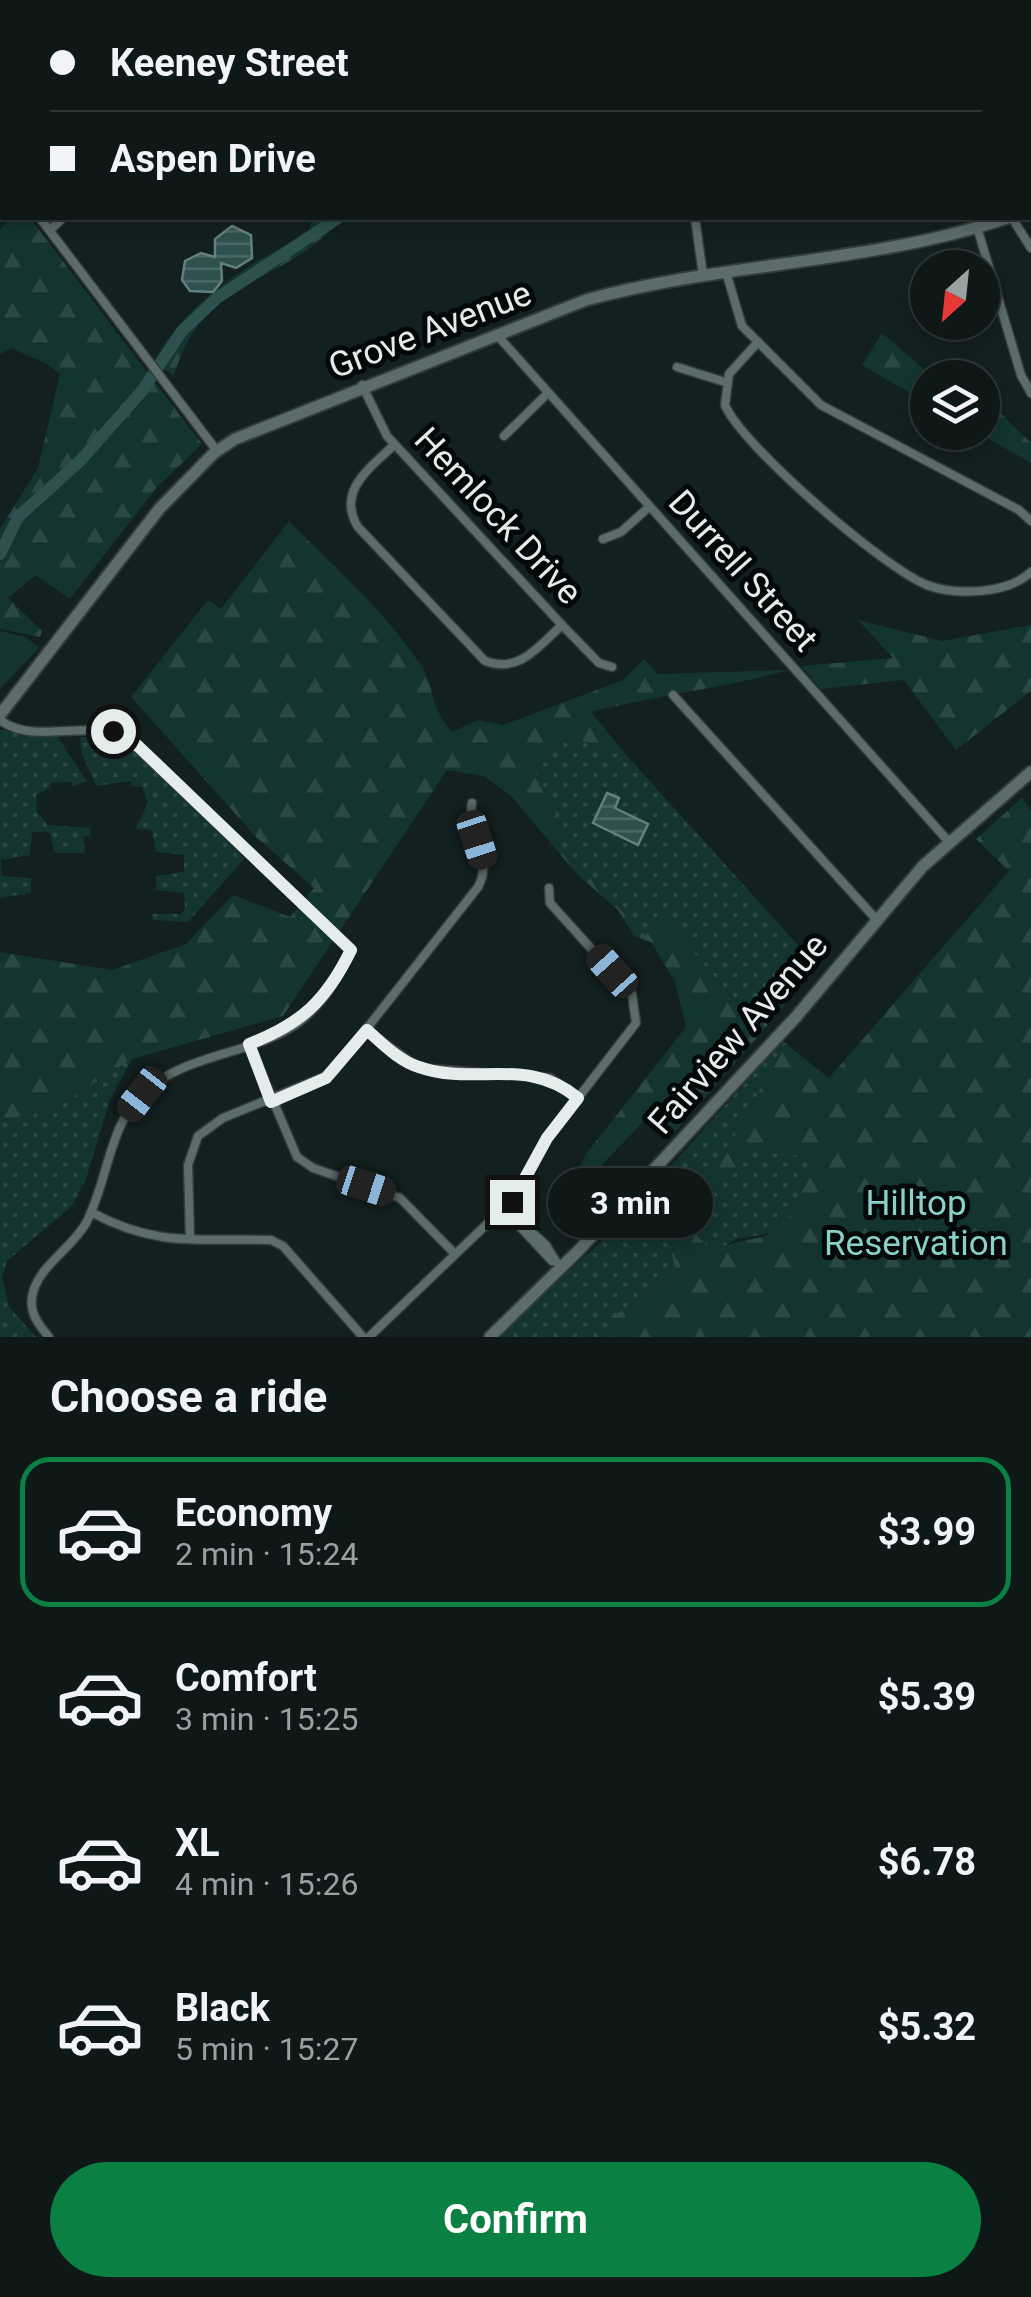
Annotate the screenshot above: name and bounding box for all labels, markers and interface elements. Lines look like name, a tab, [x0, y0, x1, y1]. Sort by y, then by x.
text: Keeney Street	[110, 41, 349, 85]
text: Aspen Drive	[110, 137, 316, 181]
north arrow	[910, 250, 1000, 340]
map controls	[910, 250, 1000, 450]
street label: Grove Avenue	[323, 273, 537, 387]
button: layers	[910, 360, 1000, 450]
street label: Hemlock Drive	[406, 419, 590, 613]
street label: Durrell Street	[660, 482, 826, 660]
route start	[91, 709, 136, 754]
car	[453, 807, 501, 873]
street label: Fairview Avenue	[640, 925, 836, 1143]
car	[581, 939, 643, 1003]
car	[112, 1061, 172, 1127]
car	[333, 1162, 399, 1210]
callout: 3 min	[547, 1167, 712, 1237]
route end	[490, 1180, 535, 1225]
park label: Hilltop Reservation	[824, 1183, 1008, 1264]
text: 3 min	[590, 1184, 671, 1222]
text: Choose a ride	[50, 1370, 327, 1423]
icon: car	[55, 1487, 145, 1577]
text: Economy	[175, 1491, 332, 1535]
text: $3.99	[878, 1510, 976, 1554]
text: 2 min · 15:24	[175, 1535, 358, 1573]
icon: car	[55, 1652, 145, 1742]
text: Comfort	[175, 1656, 317, 1700]
text: $5.39	[878, 1675, 976, 1719]
text: 3 min · 15:25	[175, 1700, 358, 1738]
icon: car	[55, 1817, 145, 1907]
text: XL	[175, 1821, 220, 1865]
text: $6.78	[878, 1840, 976, 1884]
text: 4 min · 15:26	[175, 1865, 358, 1903]
icon: car	[55, 1982, 145, 2072]
text: Black	[175, 1986, 270, 2030]
text: $5.32	[878, 2005, 976, 2049]
text: 5 min · 15:27	[175, 2030, 358, 2068]
button: Confirm	[50, 2162, 981, 2277]

